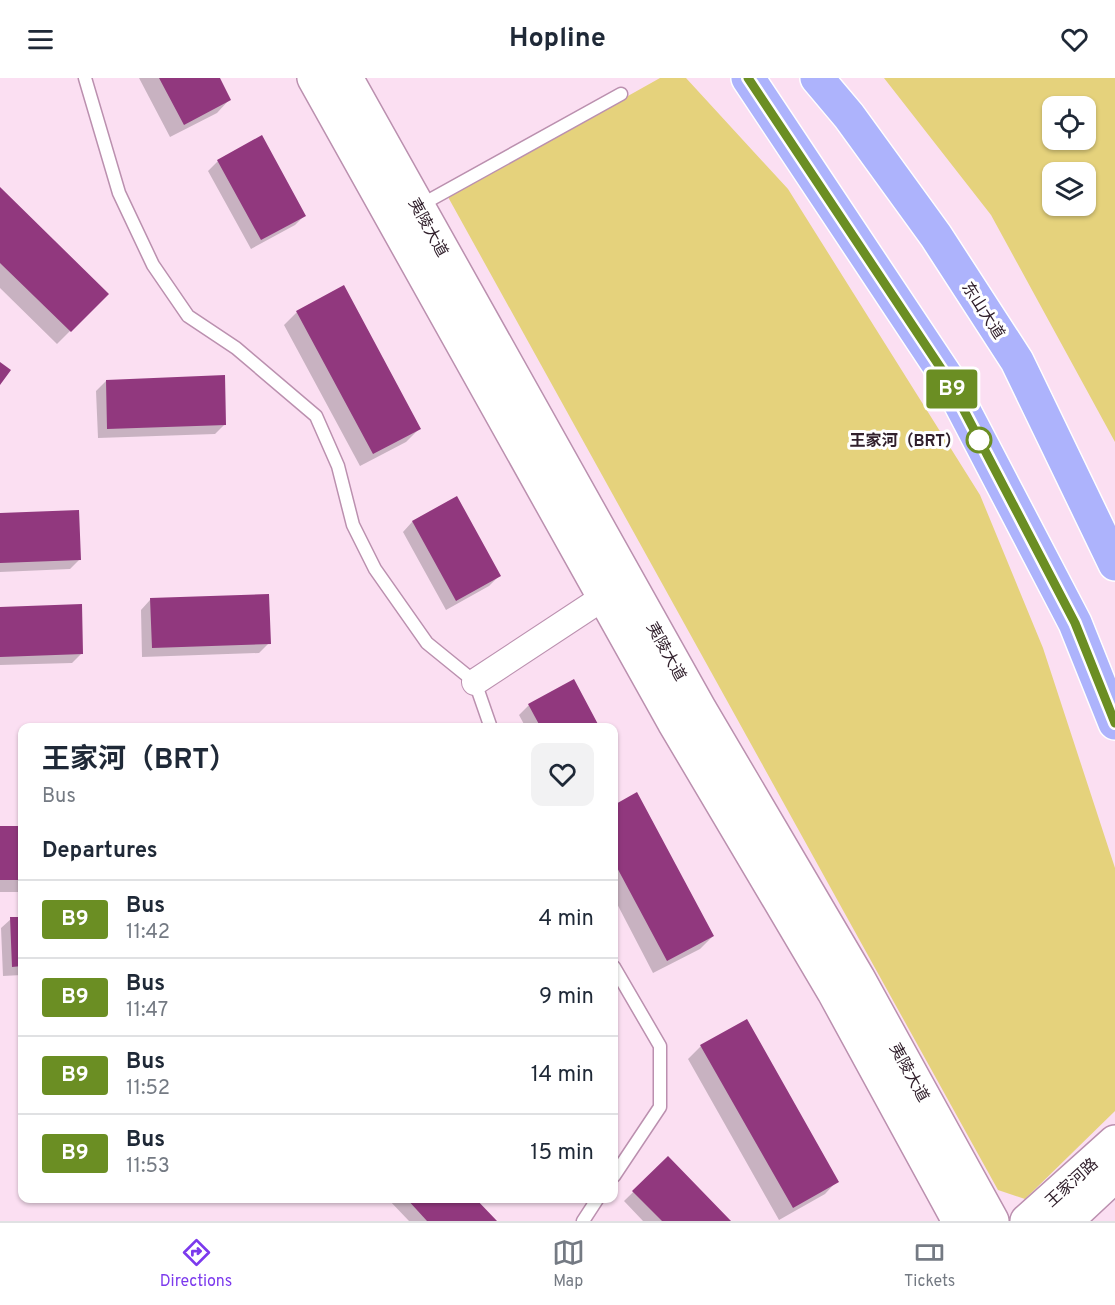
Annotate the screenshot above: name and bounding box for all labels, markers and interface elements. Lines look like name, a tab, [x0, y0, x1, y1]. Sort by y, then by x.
text: Hopline	[509, 22, 606, 56]
icon: menu	[24, 23, 57, 56]
icon: heart	[1058, 23, 1091, 56]
map controls	[1042, 96, 1096, 216]
button: locate	[1042, 96, 1096, 150]
button: layers	[1042, 162, 1096, 216]
street label: 夷陵大道	[403, 195, 452, 261]
street label: 东山大道	[957, 279, 1008, 343]
line badge: B9	[925, 370, 979, 408]
text: B9	[938, 376, 966, 403]
marker: 王家河（BRT）	[966, 427, 992, 453]
place label: 王家河（BRT）	[850, 432, 961, 452]
street label: 夷陵大道	[641, 619, 690, 685]
text: 王家河（BRT）	[42, 743, 237, 779]
button: heart	[531, 743, 594, 806]
text: Bus	[42, 784, 76, 810]
text: Departures	[42, 838, 158, 865]
text: Bus	[126, 893, 165, 920]
text: B9	[61, 906, 89, 933]
text: 4 min	[539, 906, 594, 933]
text: 11:42	[126, 920, 170, 946]
text: Bus	[126, 971, 165, 998]
text: B9	[61, 984, 89, 1011]
text: 9 min	[539, 984, 594, 1011]
text: 11:47	[126, 998, 168, 1024]
street label: 夷陵大道	[884, 1040, 933, 1106]
text: Bus	[126, 1049, 165, 1076]
text: B9	[61, 1062, 89, 1089]
text: 14 min	[531, 1062, 594, 1089]
text: 11:52	[126, 1076, 170, 1102]
text: Bus	[126, 1127, 165, 1154]
text: B9	[61, 1140, 89, 1167]
text: 15 min	[530, 1140, 594, 1167]
text: 11:53	[126, 1154, 170, 1180]
street label: 王家河路	[1042, 1155, 1103, 1212]
tab: Directions	[160, 1236, 232, 1292]
tab: Map	[552, 1236, 585, 1292]
tab: Tickets	[904, 1236, 955, 1292]

